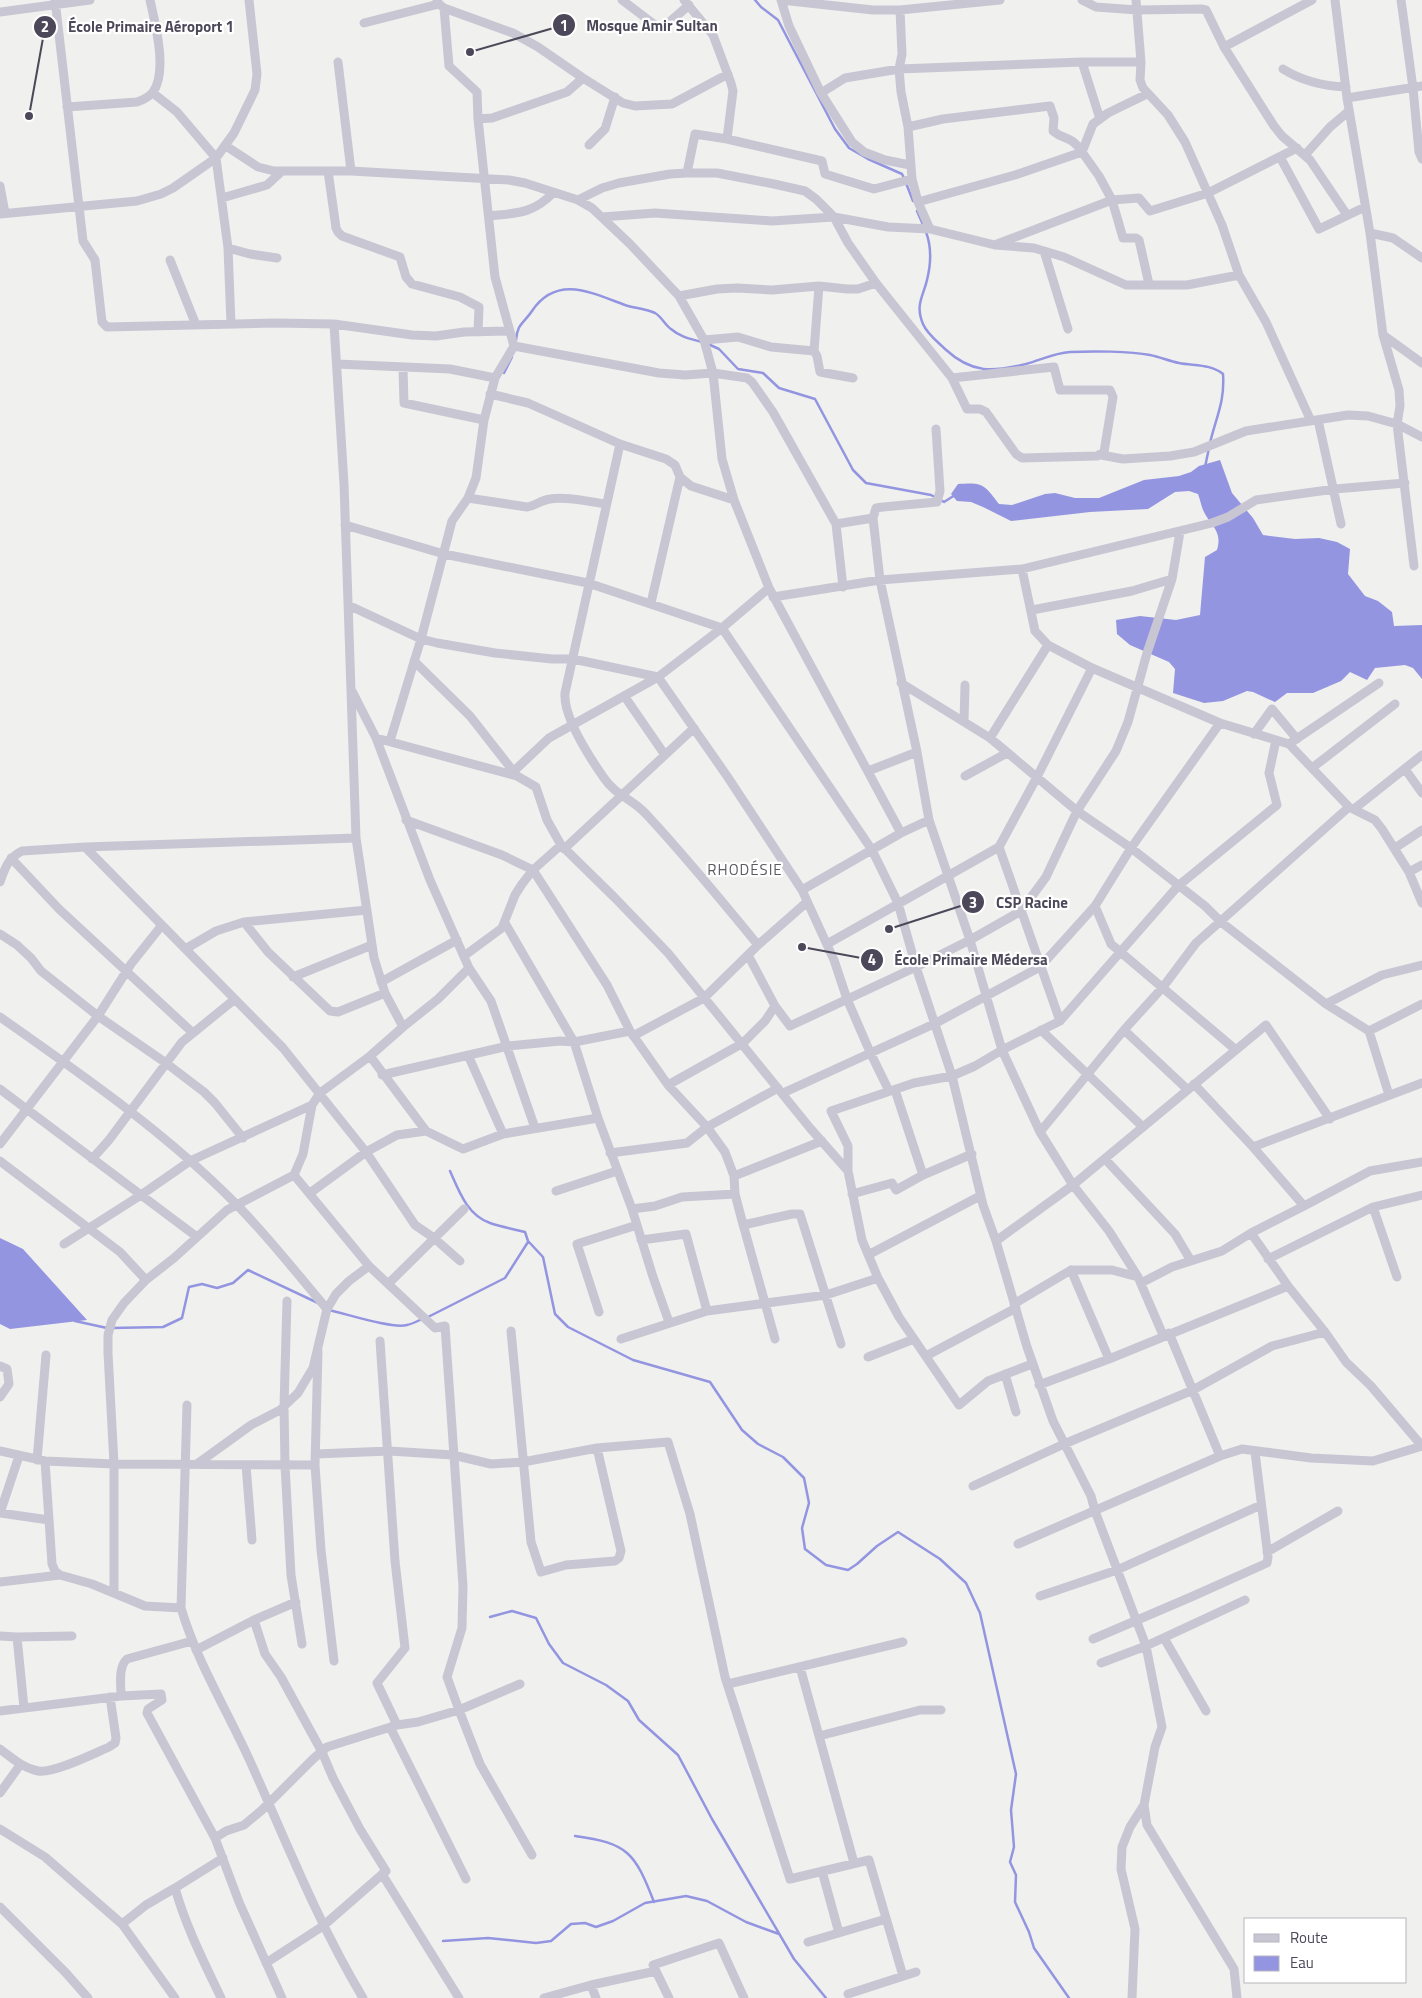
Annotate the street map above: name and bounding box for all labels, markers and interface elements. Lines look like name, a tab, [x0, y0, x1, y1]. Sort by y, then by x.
callout: Mosque Amir Sultan	[551, 10, 728, 40]
callout: École Primaire Aéroport 1	[33, 12, 244, 42]
text: 1	[560, 14, 568, 37]
text: Mosque Amir Sultan	[586, 14, 718, 37]
text: 2	[41, 15, 49, 38]
text: École Primaire Aéroport 1	[68, 15, 234, 38]
district label: RHODÉSIE	[707, 858, 783, 881]
callout: CSP Racine	[961, 887, 1078, 917]
text: 3	[969, 891, 977, 914]
text: CSP Racine	[996, 891, 1068, 914]
callout: École Primaire Médersa	[860, 945, 1058, 975]
text: 4	[868, 948, 876, 971]
text: École Primaire Médersa	[894, 948, 1048, 971]
legend	[1244, 1918, 1407, 1983]
text: Route	[1290, 1926, 1328, 1949]
text: Eau	[1290, 1951, 1314, 1974]

